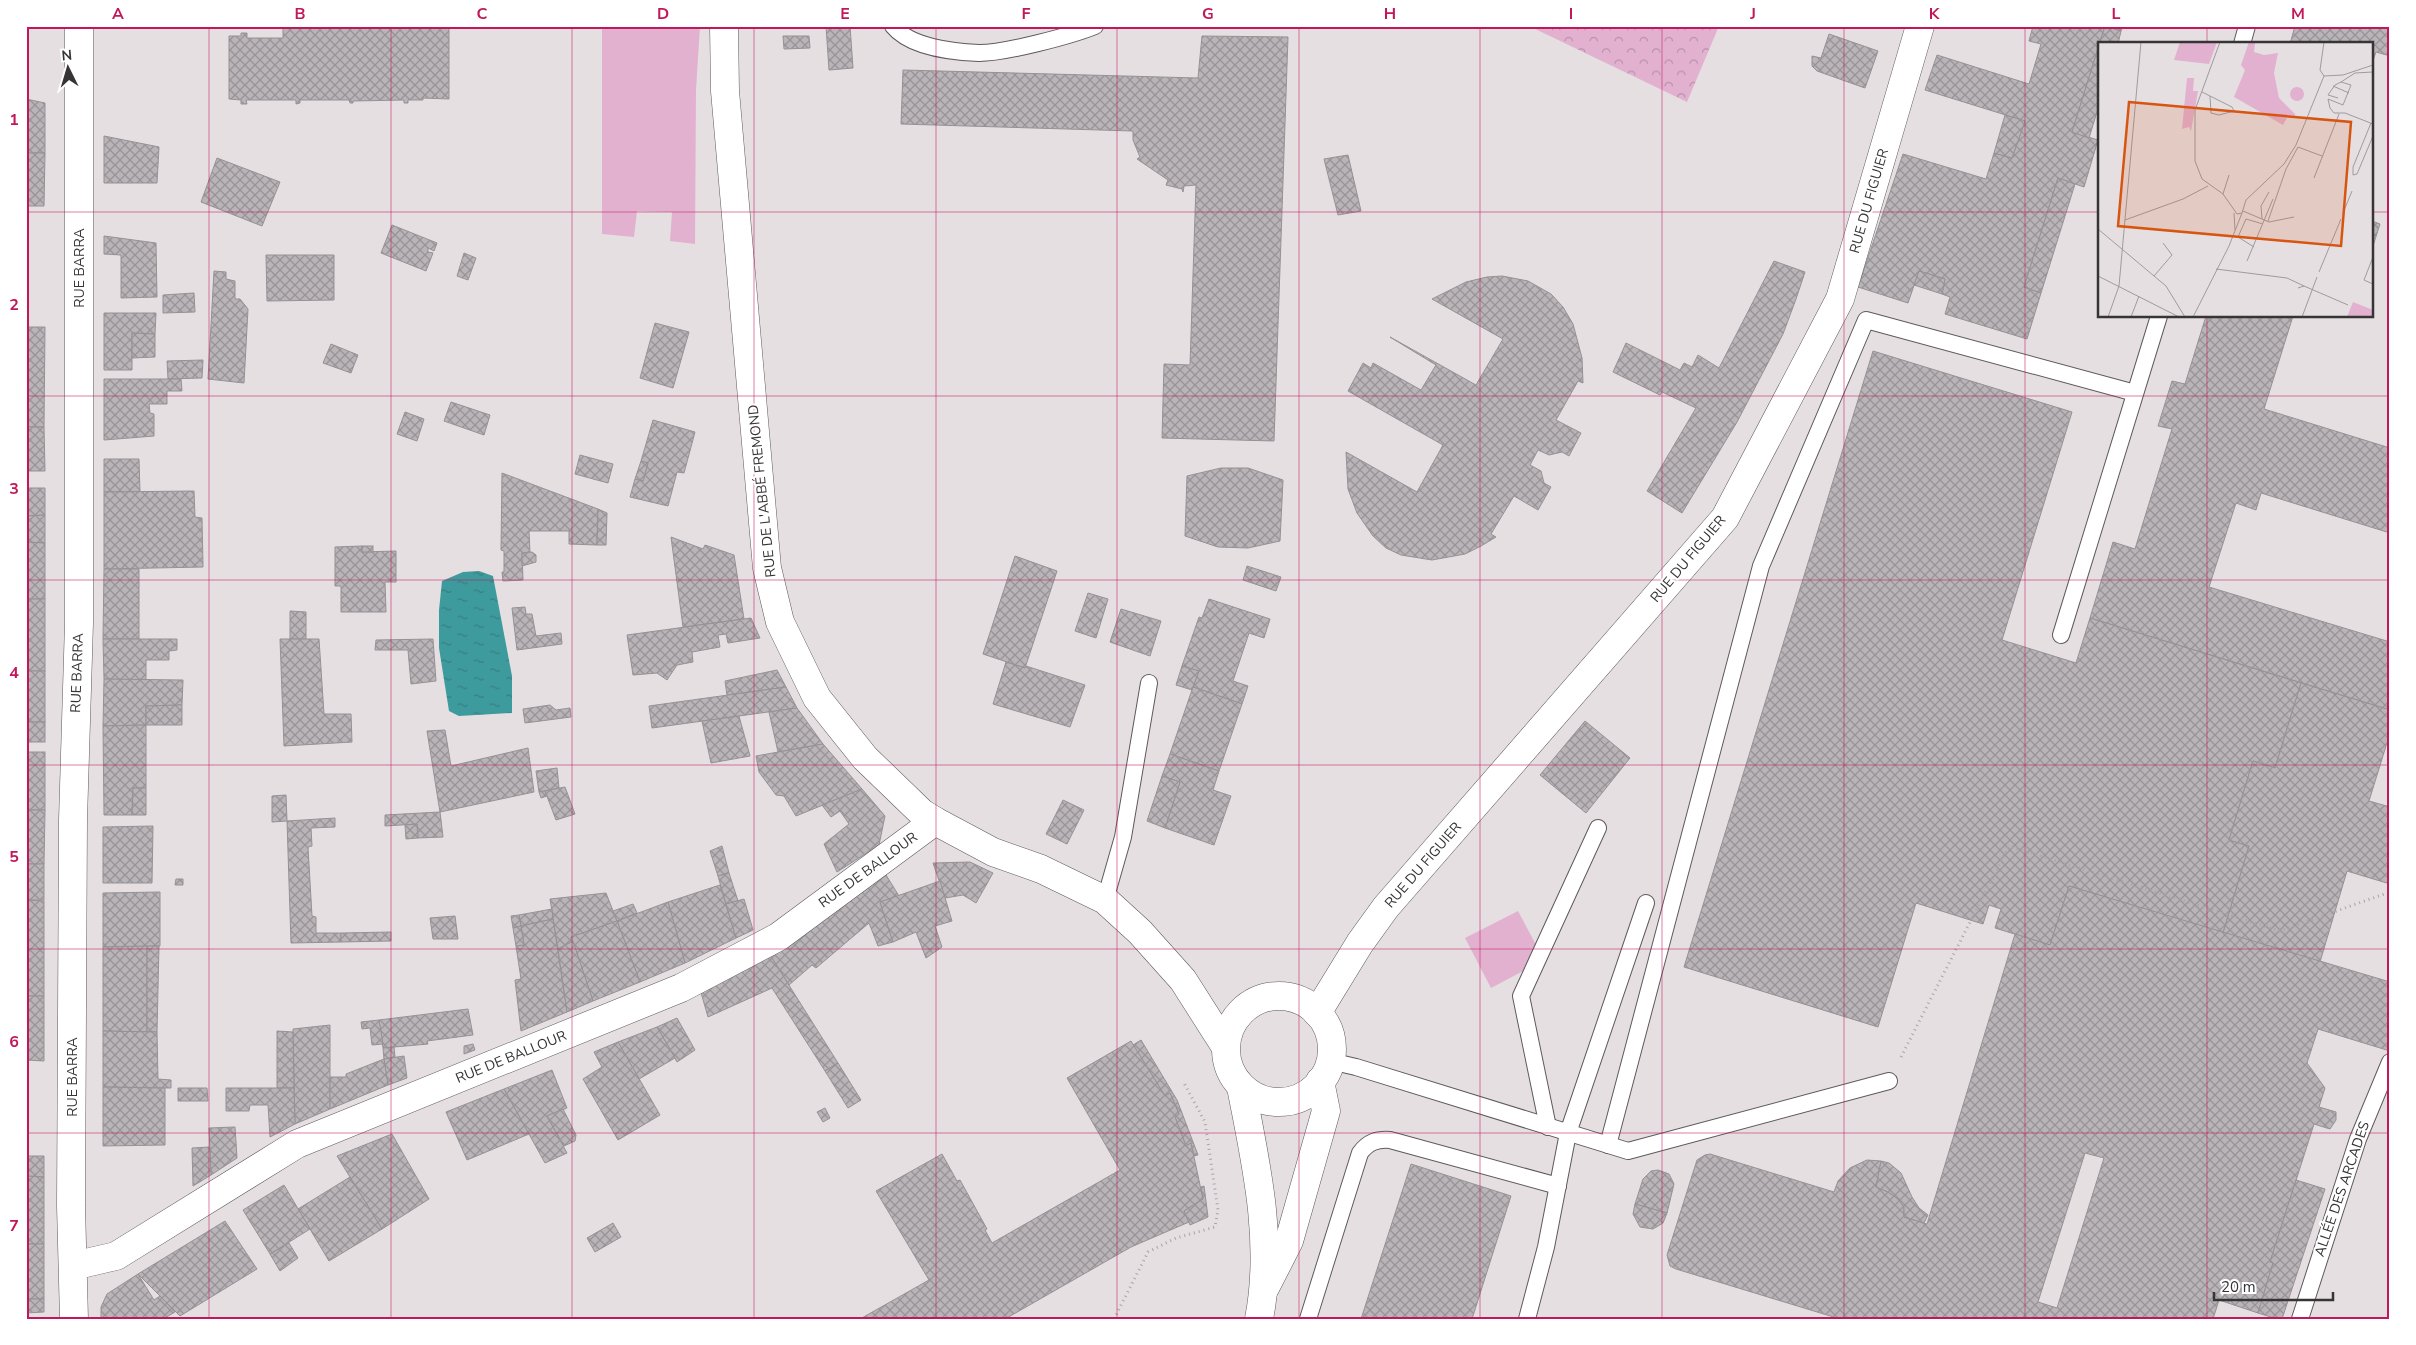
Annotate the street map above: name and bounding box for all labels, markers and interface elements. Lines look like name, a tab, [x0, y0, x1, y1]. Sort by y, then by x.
text: A	[112, 3, 124, 25]
text: B	[294, 3, 306, 25]
text: C	[477, 3, 488, 25]
text: D	[657, 3, 669, 25]
text: E	[840, 3, 850, 25]
text: F	[1022, 3, 1031, 25]
text: G	[1202, 3, 1214, 25]
text: H	[1384, 3, 1396, 25]
text: I	[1569, 3, 1573, 25]
text: J	[1749, 3, 1756, 25]
text: K	[1929, 3, 1941, 25]
text: L	[2112, 3, 2121, 25]
text: M	[2291, 3, 2305, 25]
north arrow	[42, 42, 92, 92]
inset map	[2098, 42, 2374, 318]
text: N	[61, 46, 73, 65]
text: 1	[9, 109, 19, 131]
street label: RUE DU FIGUIER	[1845, 146, 1893, 256]
street label: RUE BARRA	[70, 228, 89, 308]
text: 2	[9, 294, 19, 316]
street label: RUE DE L'ABBÉ FREMOND	[743, 404, 781, 578]
text: 3	[9, 478, 19, 500]
street label: RUE DU FIGUIER	[1646, 511, 1730, 607]
street label: RUE BARRA	[66, 633, 88, 713]
text: 4	[9, 662, 19, 684]
street label: RUE DU FIGUIER	[1380, 818, 1466, 912]
street label: RUE DE BALLOUR	[815, 828, 921, 912]
text: 5	[9, 846, 19, 868]
street label: RUE DE BALLOUR	[453, 1026, 569, 1088]
text: 6	[9, 1031, 19, 1053]
street label: RUE BARRA	[63, 1037, 82, 1117]
street label: ALLÉE DES ARCADES	[2310, 1118, 2374, 1259]
text: 7	[9, 1215, 19, 1237]
scale bar	[2214, 1270, 2332, 1302]
text: 20 m	[2221, 1277, 2256, 1297]

